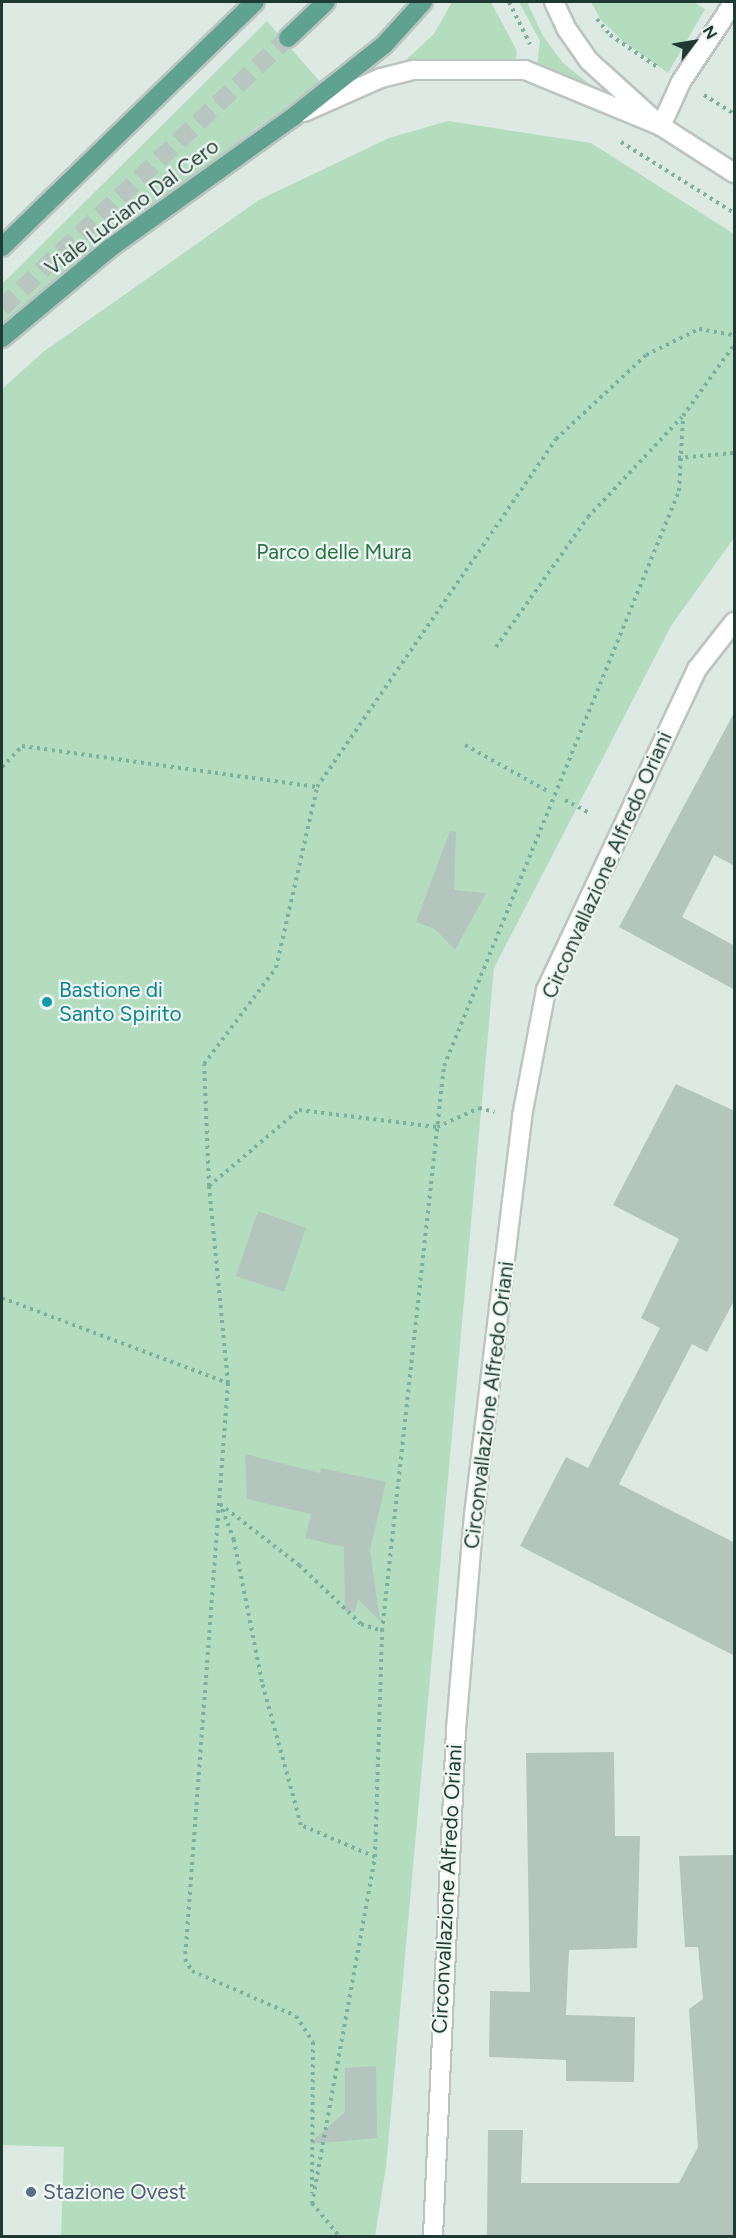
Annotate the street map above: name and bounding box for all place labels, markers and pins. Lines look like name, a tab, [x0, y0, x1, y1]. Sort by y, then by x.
place label: Bastione di Santo Spirito	[59, 977, 182, 1027]
marker: Bastione di Santo Spirito	[40, 995, 54, 1009]
place label: Stazione Ovest	[43, 2179, 186, 2205]
marker: Stazione Ovest	[24, 2185, 38, 2199]

